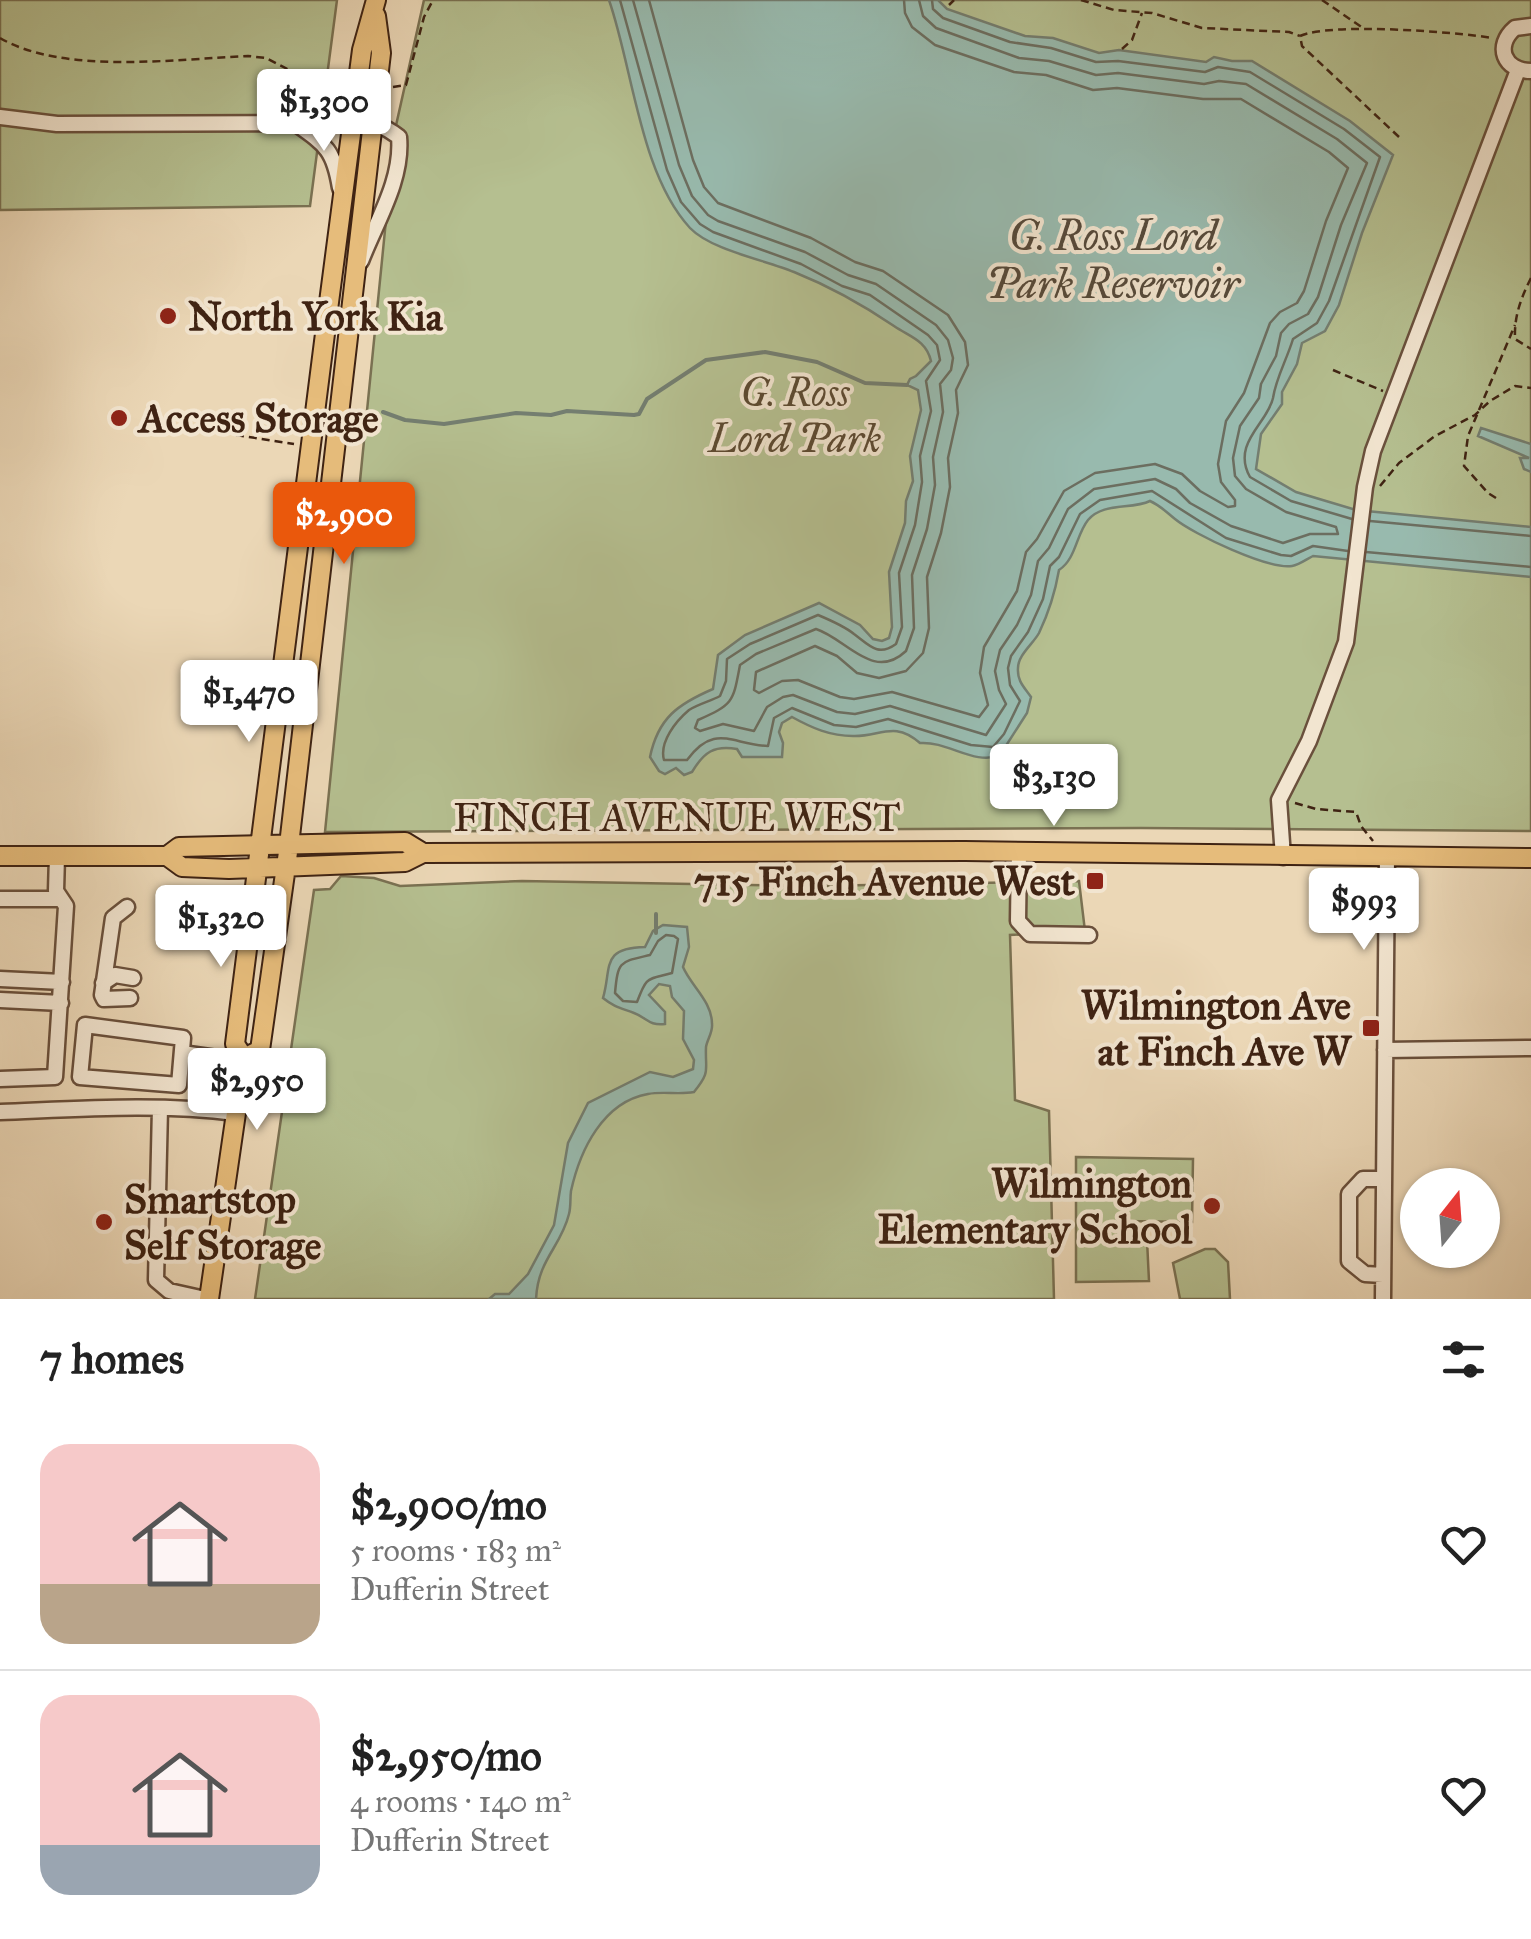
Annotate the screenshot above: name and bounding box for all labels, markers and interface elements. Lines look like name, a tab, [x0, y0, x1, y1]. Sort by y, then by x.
pin: $1,300	[243, 69, 405, 154]
text: $1,300	[279, 82, 369, 121]
water label: G. Ross Lord Park Reservoir	[986, 210, 1242, 310]
place label: North York Kia	[188, 292, 444, 341]
marker: North York Kia	[157, 305, 179, 327]
park label: G. Ross Lord Park	[707, 368, 882, 463]
place label: Access Storage	[136, 394, 379, 443]
marker: Access Storage	[108, 407, 130, 429]
pin: $2,900	[263, 482, 425, 567]
text: $2,900	[295, 495, 393, 534]
pin: $1,470	[168, 660, 330, 745]
text: $1,470	[203, 673, 295, 712]
pin: $3,130	[973, 744, 1135, 829]
text: $3,130	[1012, 757, 1096, 796]
street label: FINCH AVENUE WEST	[453, 793, 901, 842]
place label: 715 Finch Avenue West	[694, 857, 1076, 906]
pin: $993	[1305, 868, 1423, 953]
marker: 715 Finch Avenue West	[1084, 870, 1106, 892]
text: $993	[1331, 881, 1397, 920]
pin: $1,320	[140, 885, 302, 970]
text: $1,320	[177, 898, 265, 937]
place label: Wilmington Ave at Finch Ave W	[1081, 981, 1353, 1076]
marker: Wilmington Ave at Finch Ave W	[1360, 1017, 1382, 1039]
pin: $2,950	[176, 1048, 338, 1133]
text: $2,950	[210, 1061, 304, 1100]
place label: Wilmington Elementary School	[877, 1159, 1193, 1254]
north arrow	[1400, 1168, 1500, 1268]
map controls	[1400, 1168, 1500, 1268]
place label: Smartstop Self Storage	[124, 1175, 322, 1270]
marker: Wilmington Elementary School	[1201, 1195, 1223, 1217]
marker: Smartstop Self Storage	[93, 1211, 115, 1233]
icon: filters	[1436, 1332, 1491, 1387]
text: 7 homes	[40, 1333, 184, 1385]
text: $2,900/mo	[350, 1479, 547, 1531]
icon: home	[120, 1484, 240, 1604]
icon: heart	[1436, 1517, 1491, 1572]
text: 5 rooms · 183 m²	[350, 1531, 561, 1570]
text: Dufferin Street	[350, 1570, 549, 1609]
text: $2,950/mo	[350, 1730, 542, 1782]
icon: home	[120, 1735, 240, 1855]
icon: heart	[1436, 1768, 1491, 1823]
text: 4 rooms · 140 m²	[350, 1782, 571, 1821]
text: Dufferin Street	[350, 1821, 549, 1860]

